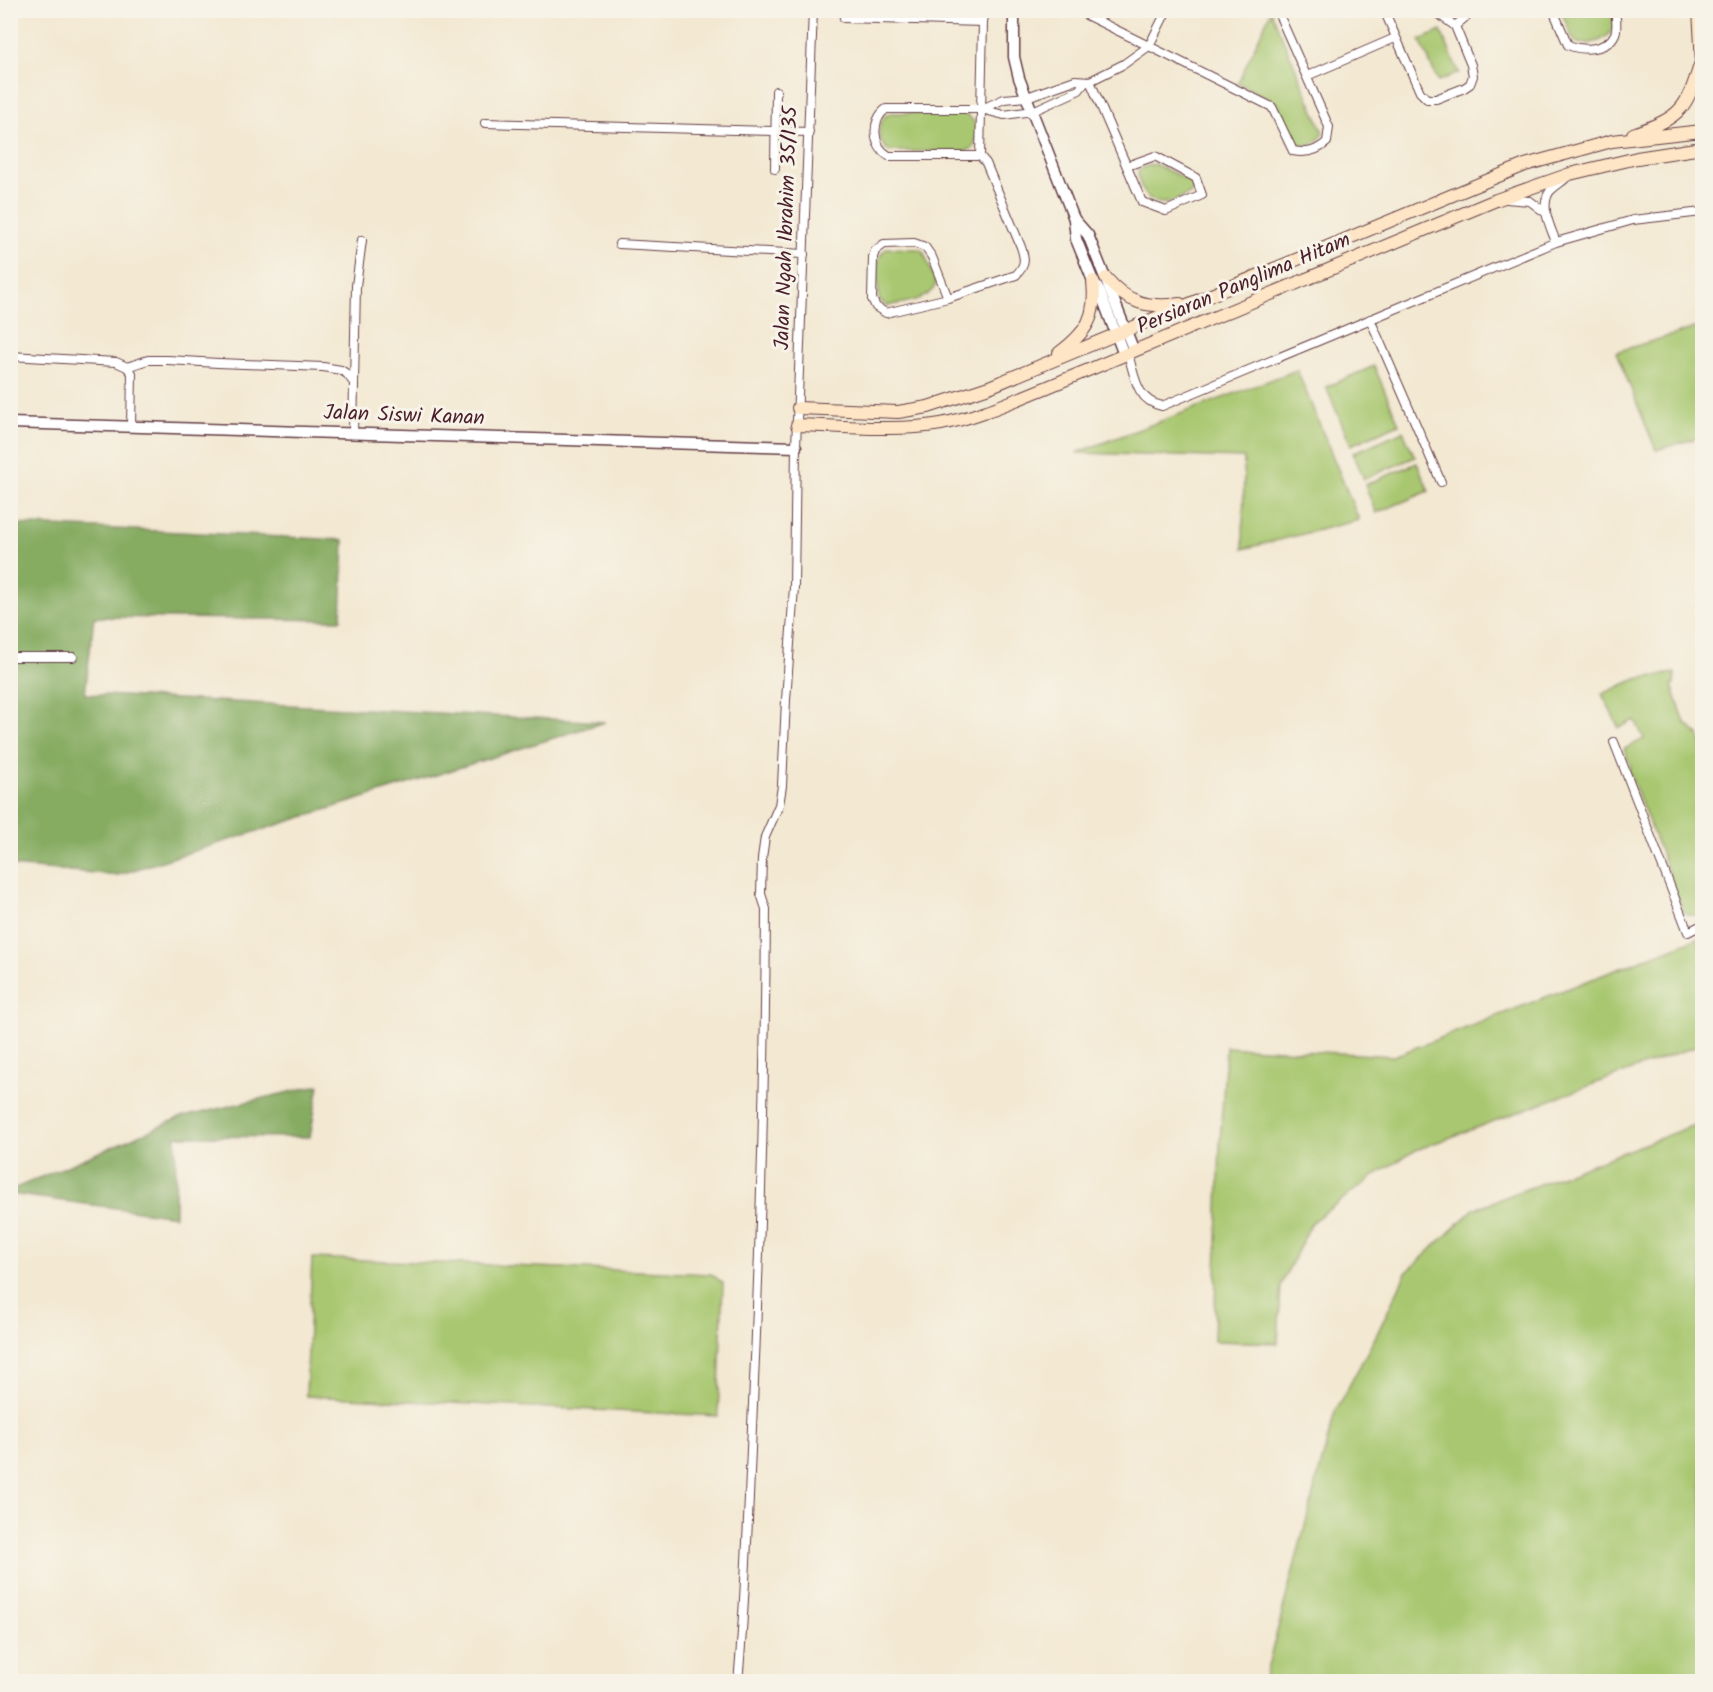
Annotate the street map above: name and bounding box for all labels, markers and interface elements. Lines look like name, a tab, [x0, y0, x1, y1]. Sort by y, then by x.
street label: Jalan Ngah Ibrahim 35/135	[766, 104, 808, 351]
street label: Persiaran Panglima Hitam	[1132, 224, 1356, 344]
street label: Jalan Siswi Kanan	[323, 397, 485, 435]

